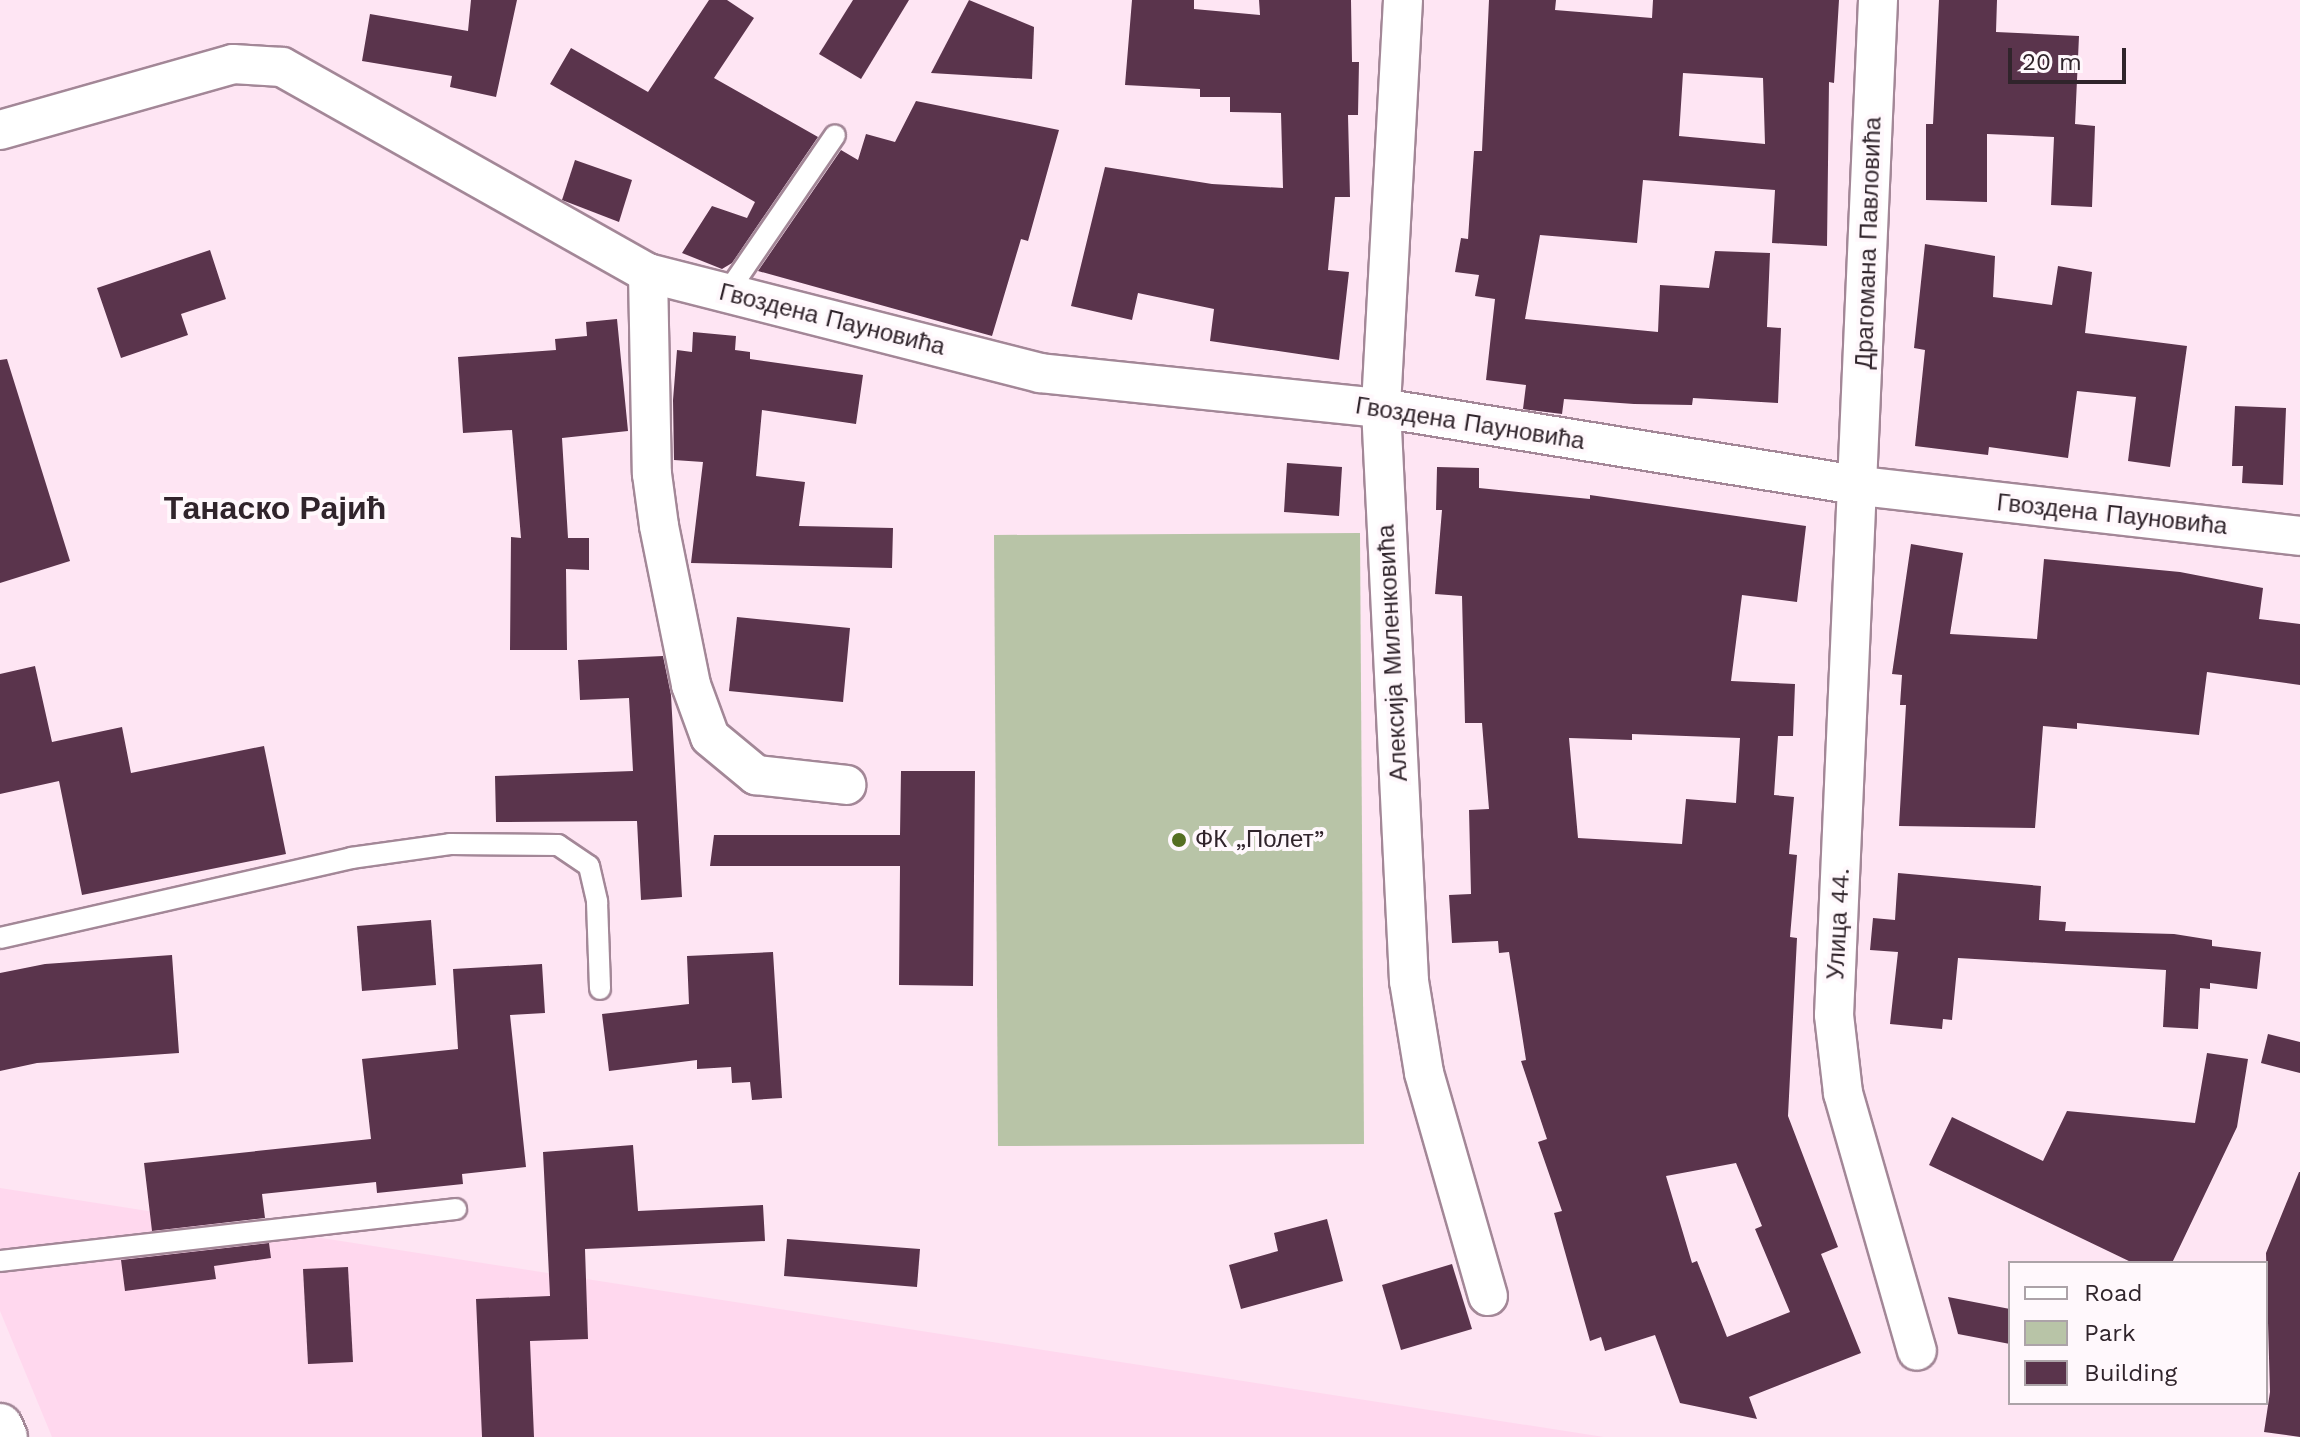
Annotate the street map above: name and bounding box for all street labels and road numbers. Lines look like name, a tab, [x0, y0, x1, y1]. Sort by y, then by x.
street label: Драгомана Павловића	[1850, 116, 1888, 370]
street label: Гвоздена Пауновића	[716, 278, 948, 362]
street label: Гвоздена Пауновића	[1353, 392, 1587, 456]
street label: Гвоздена Пауновића	[1995, 489, 2229, 541]
street label: Алексија Миленковића	[1372, 524, 1414, 782]
street label: Улица 44.	[1822, 867, 1856, 981]

